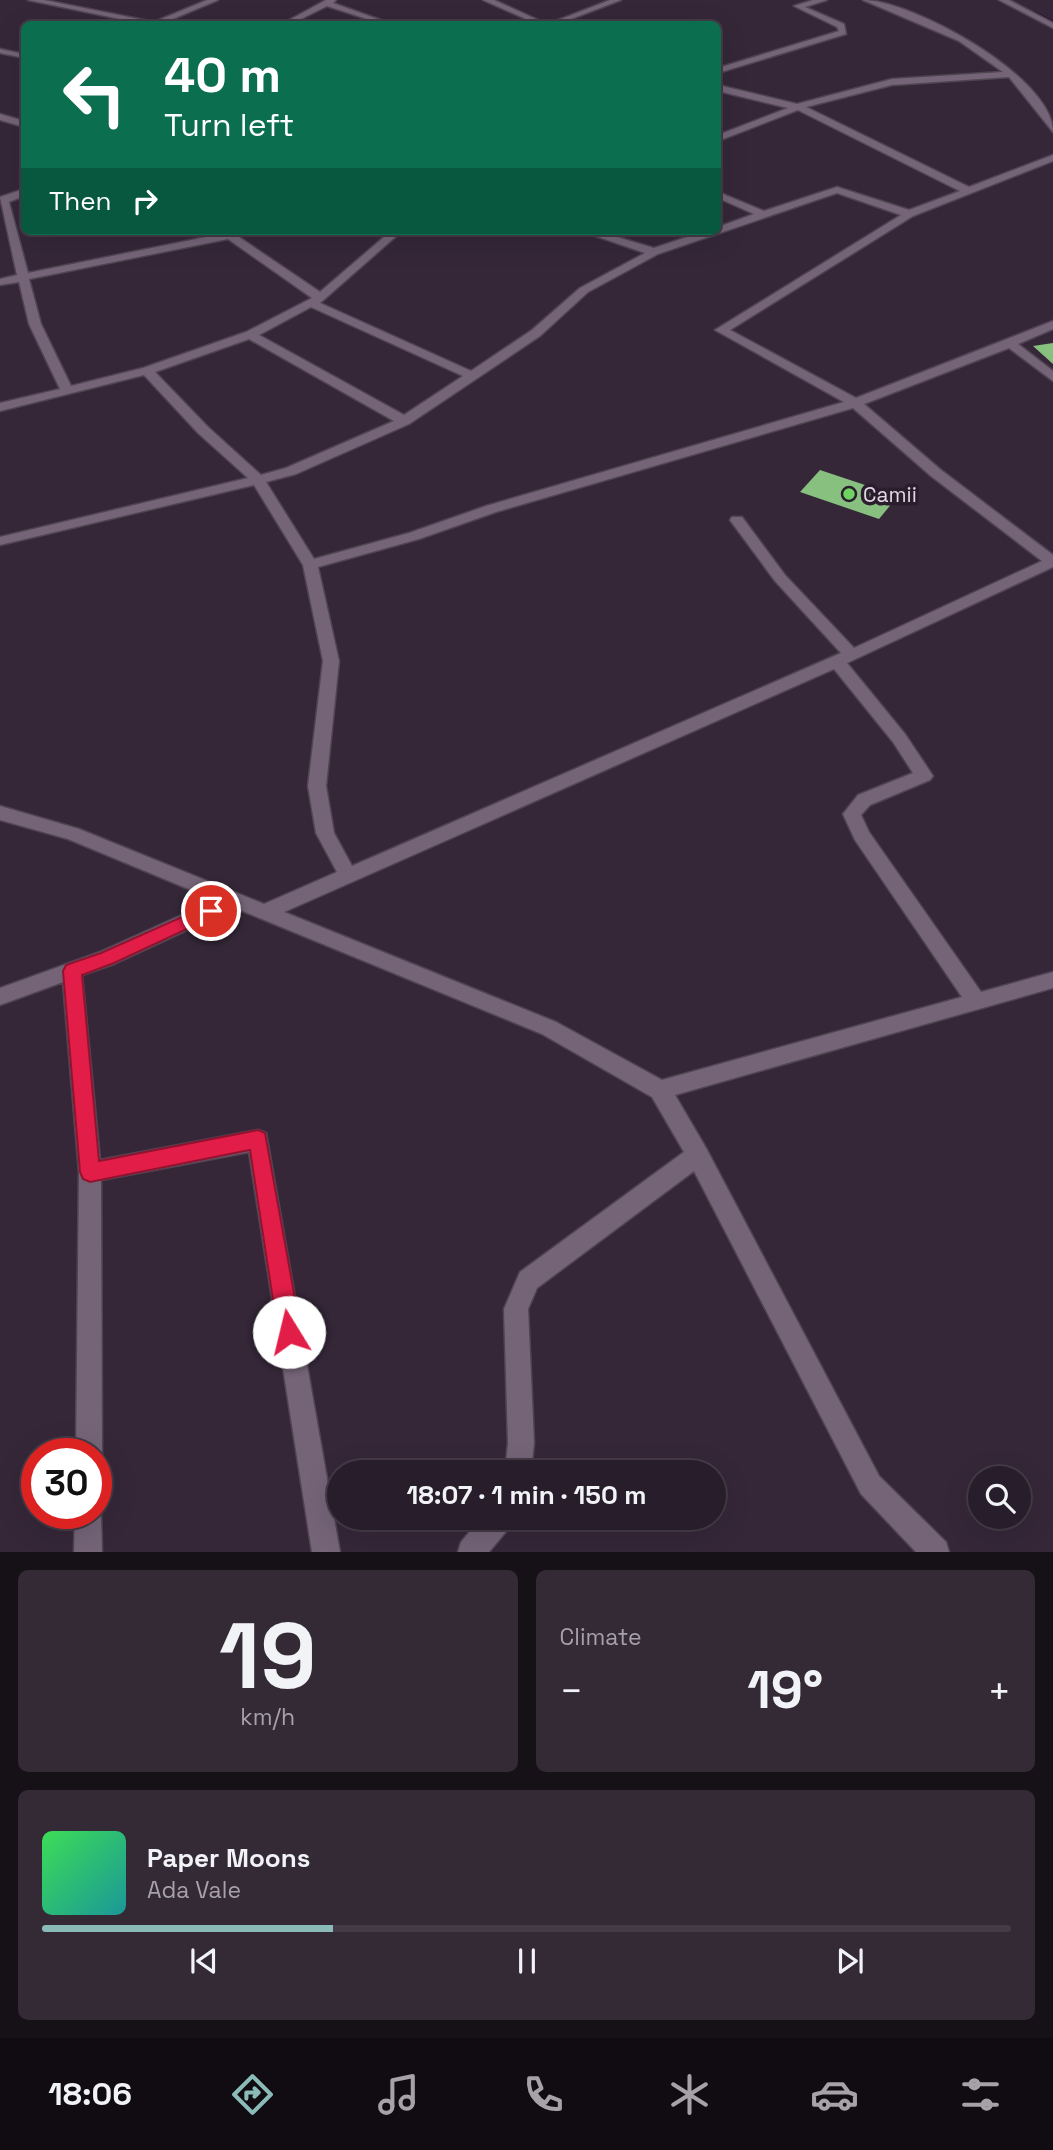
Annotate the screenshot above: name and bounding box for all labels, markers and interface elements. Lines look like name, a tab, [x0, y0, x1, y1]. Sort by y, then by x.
text: 40 m	[164, 44, 281, 106]
icon: left	[49, 49, 140, 140]
text: Turn left	[164, 105, 294, 145]
icon: right	[126, 182, 164, 220]
text: Then	[49, 184, 112, 218]
place label: Camii	[863, 481, 917, 508]
marker: Camii	[841, 486, 857, 502]
pin	[181, 881, 241, 941]
icon: arrive	[192, 892, 230, 930]
position arrow	[252, 1295, 326, 1369]
speed limit sign: 30	[21, 1438, 112, 1529]
map controls	[968, 1466, 1031, 1529]
button: search	[968, 1466, 1031, 1529]
text: 18:07 · 1 min · 150 m	[406, 1478, 647, 1512]
text: 19	[219, 1598, 316, 1715]
text: Climate	[560, 1622, 642, 1652]
text: 19°	[747, 1657, 823, 1723]
text: −	[560, 1667, 583, 1715]
text: +	[987, 1667, 1011, 1715]
text: km/h	[240, 1702, 295, 1732]
text: Paper Moons	[147, 1841, 310, 1875]
text: Ada Vale	[147, 1875, 241, 1905]
icon: previous	[185, 1942, 223, 1980]
icon: pause	[508, 1942, 546, 1980]
icon: next	[831, 1942, 869, 1980]
icon: directions	[228, 2070, 277, 2119]
icon: music	[374, 2070, 423, 2119]
icon: phone	[519, 2070, 568, 2119]
icon: climate	[665, 2070, 714, 2119]
icon: car	[810, 2070, 859, 2119]
icon: filters	[956, 2070, 1005, 2119]
text: 18:06	[48, 2074, 132, 2114]

